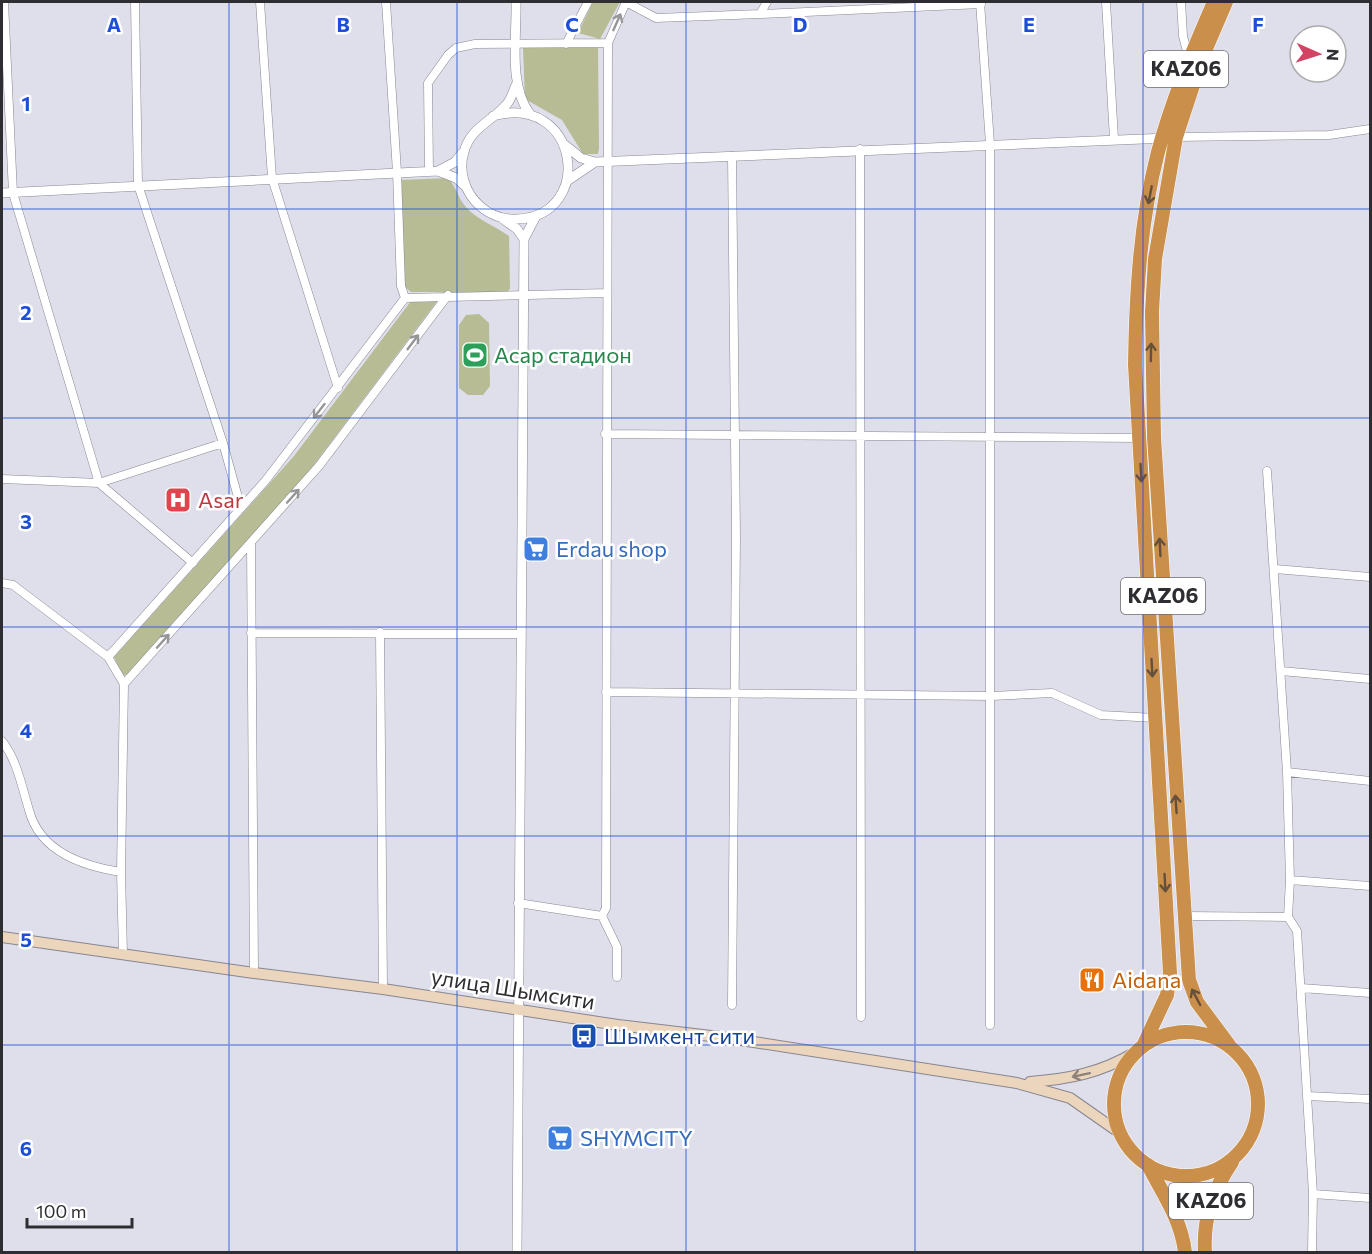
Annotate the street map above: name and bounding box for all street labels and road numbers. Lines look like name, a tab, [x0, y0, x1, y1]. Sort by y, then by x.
road number: KАZ06	[1144, 51, 1228, 87]
road number: KАZ06	[1121, 578, 1205, 614]
street label: улица Шымсити	[429, 962, 597, 1015]
road number: KАZ06	[1169, 1183, 1253, 1219]

